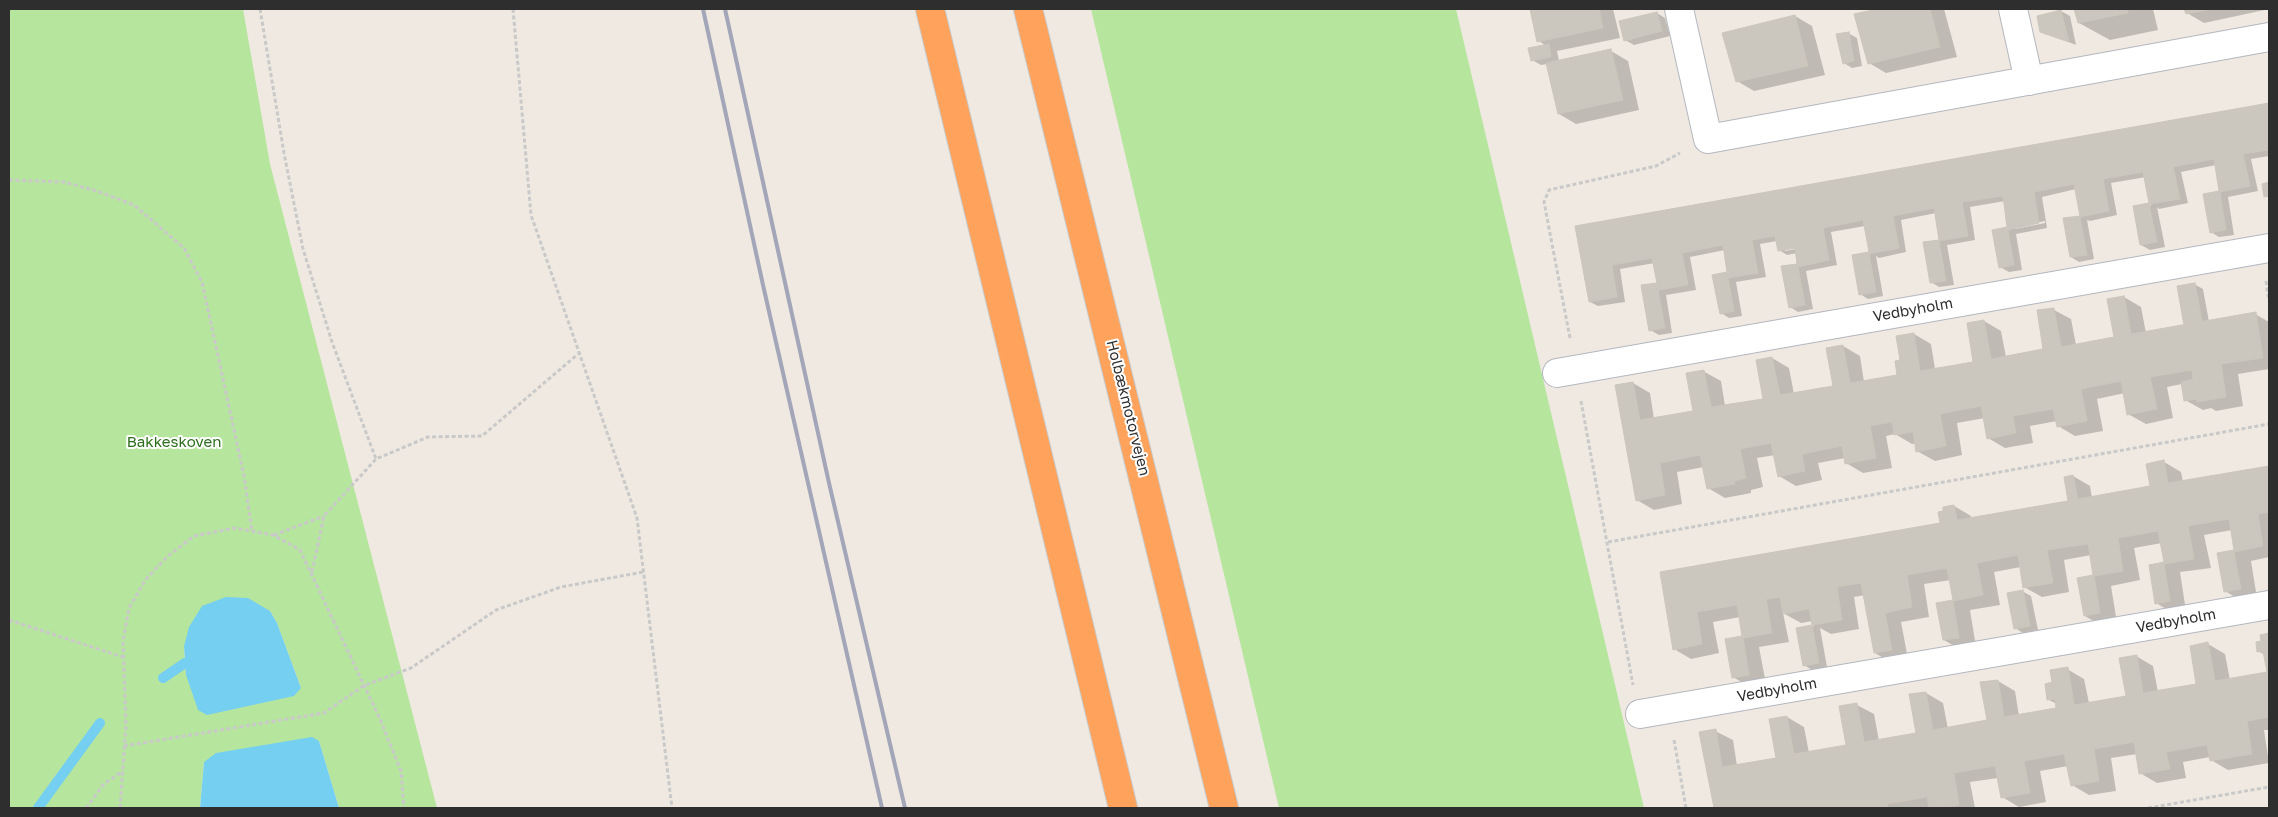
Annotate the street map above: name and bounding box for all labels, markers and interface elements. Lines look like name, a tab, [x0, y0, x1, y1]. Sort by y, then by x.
street label: Vedbyholm	[1872, 294, 1954, 326]
street label: Holbækmotorvejen	[1102, 338, 1154, 478]
park label: Bakkeskoven	[127, 433, 221, 451]
street label: Vedbyholm	[2135, 605, 2217, 637]
street label: Vedbyholm	[1736, 674, 1818, 706]

